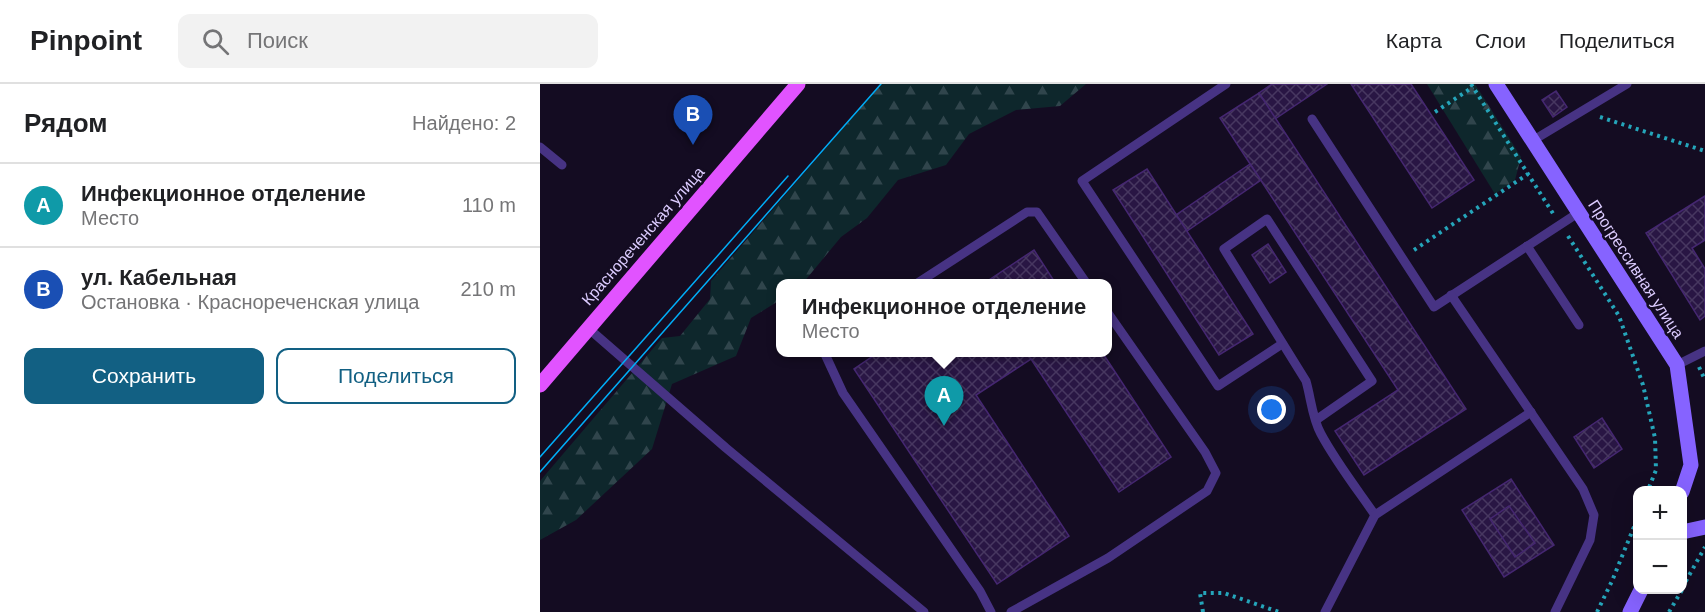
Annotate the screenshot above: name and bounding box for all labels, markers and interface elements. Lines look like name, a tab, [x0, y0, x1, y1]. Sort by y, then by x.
search box	[178, 14, 598, 68]
text: Pinpoint	[30, 25, 142, 56]
icon: search	[199, 25, 232, 58]
text: Поиск	[247, 28, 308, 53]
text: Карта	[1386, 29, 1442, 52]
text: Слои	[1475, 29, 1526, 52]
text: Поделиться	[1559, 29, 1675, 52]
pin: B	[674, 95, 712, 145]
text: Рядом	[24, 108, 107, 138]
text: Найдено: 2	[412, 112, 516, 134]
street label: Краснореченская улица	[578, 163, 708, 309]
text: Инфекционное отделение	[81, 181, 366, 206]
text: A	[36, 194, 51, 216]
text: 110 m	[462, 194, 516, 216]
street label: Прогрессивная улица	[1585, 197, 1687, 341]
text: Место	[81, 207, 139, 229]
text: ул. Кабельная	[81, 265, 237, 290]
text: B	[36, 278, 51, 300]
text: 210 m	[460, 278, 516, 300]
popup	[776, 279, 1112, 357]
text: Остановка · Краснореченская улица	[81, 291, 419, 313]
text: Инфекционное отделение	[802, 294, 1086, 319]
text: Место	[802, 320, 860, 342]
button: Сохранить	[24, 348, 264, 404]
button: Поделиться	[276, 348, 516, 404]
pin: A	[924, 376, 964, 426]
your location	[1257, 395, 1286, 424]
map controls	[1633, 486, 1687, 594]
button: +	[1633, 486, 1687, 540]
button: −	[1633, 540, 1687, 594]

